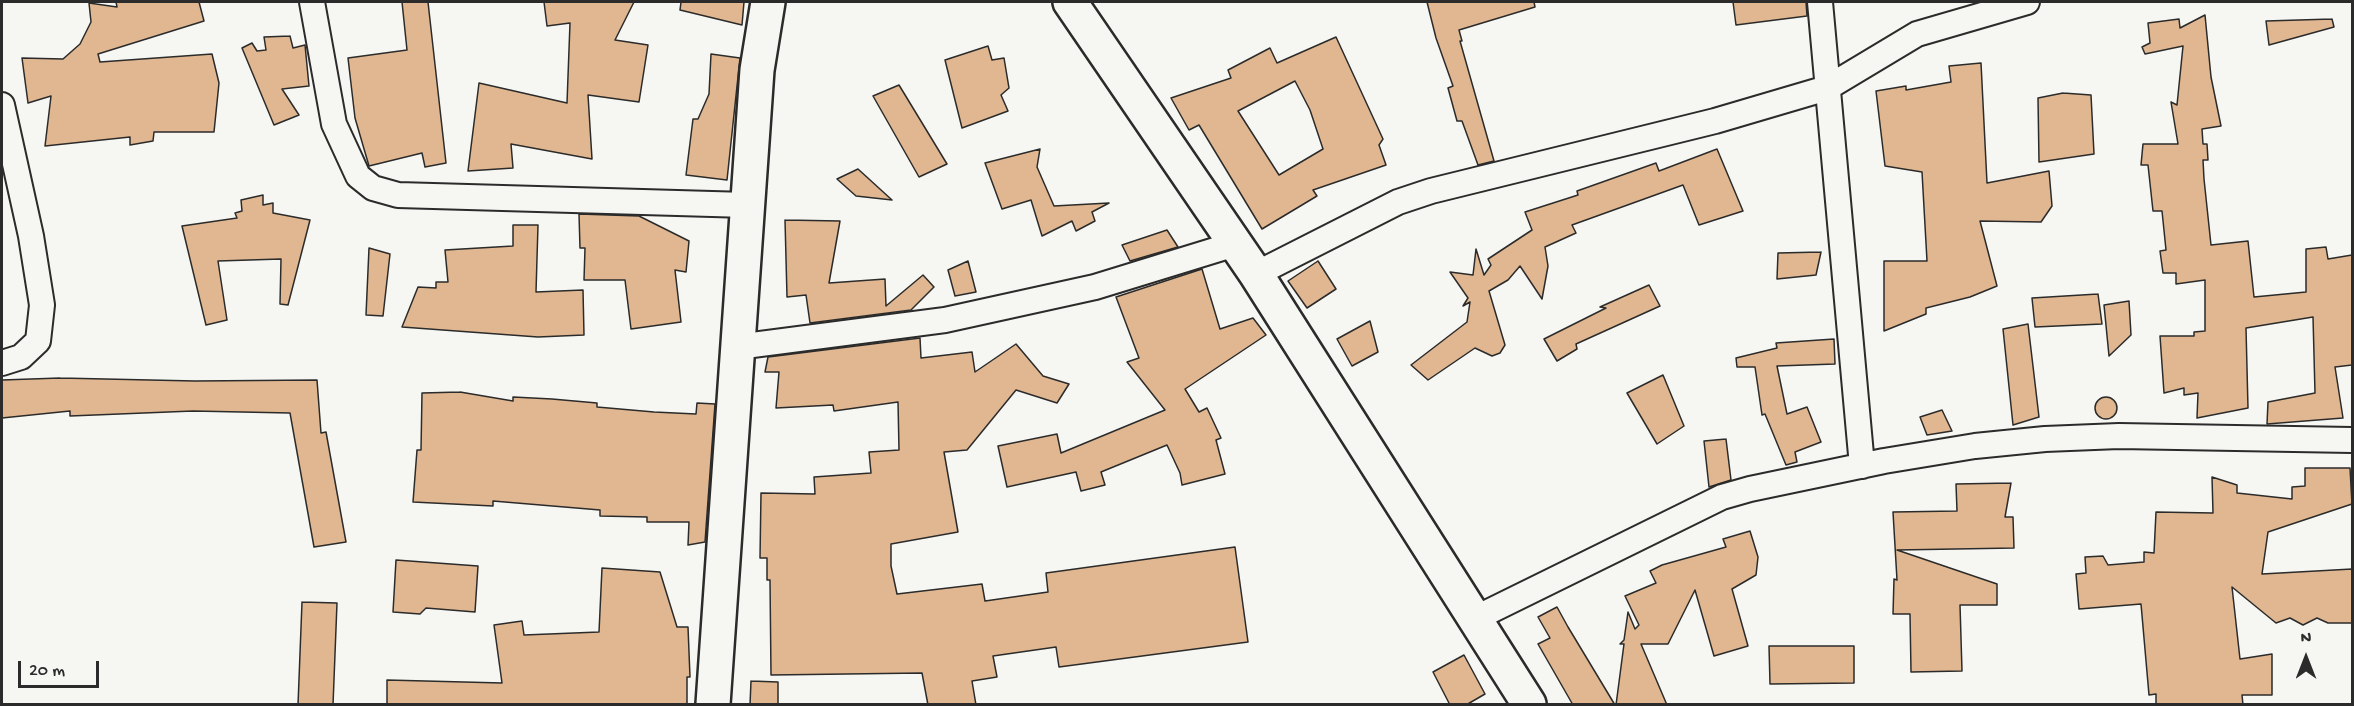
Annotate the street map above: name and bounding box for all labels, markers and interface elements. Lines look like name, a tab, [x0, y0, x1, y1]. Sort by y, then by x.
north arrow	[2276, 628, 2336, 688]
text: N	[2301, 630, 2311, 649]
scale bar	[21, 649, 102, 687]
text: 20 m	[29, 661, 65, 682]

